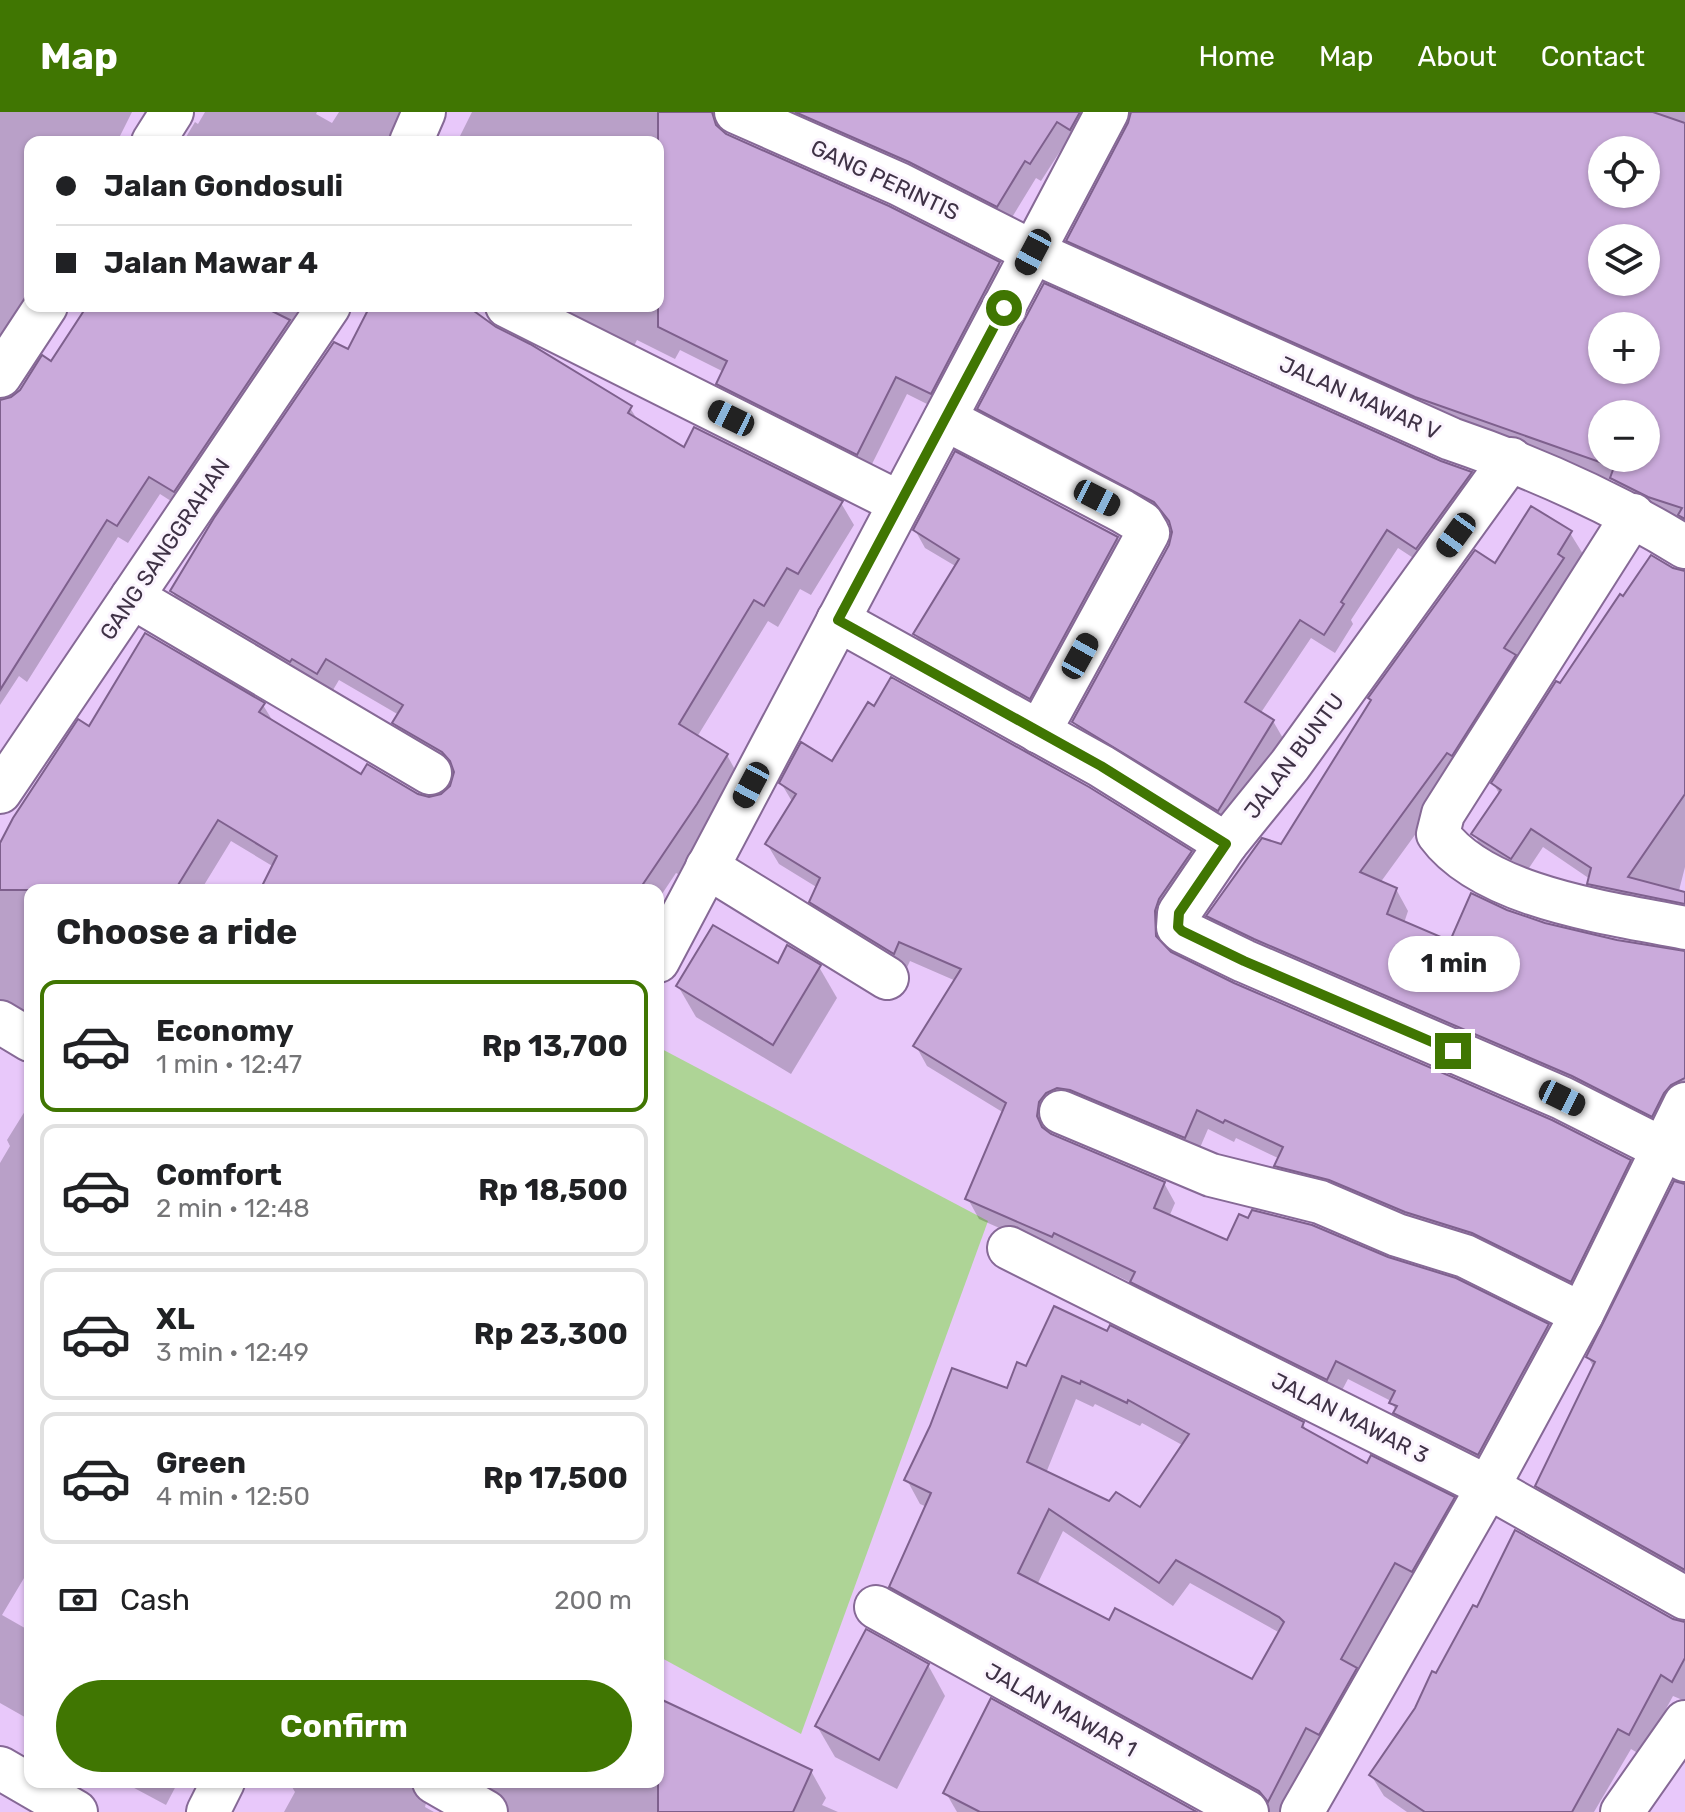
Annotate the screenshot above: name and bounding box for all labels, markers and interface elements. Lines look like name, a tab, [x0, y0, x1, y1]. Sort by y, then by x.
text: Map	[40, 33, 118, 79]
text: Home	[1198, 40, 1275, 73]
text: Map	[1319, 40, 1373, 73]
text: About	[1417, 40, 1497, 73]
text: Contact	[1541, 40, 1645, 73]
street label: GANG PERINTIS	[806, 134, 964, 226]
map controls	[1588, 136, 1660, 472]
button: locate	[1588, 136, 1660, 208]
text: Jalan Gondosuli	[104, 168, 343, 204]
button: layers	[1588, 224, 1660, 296]
car	[1011, 225, 1055, 279]
text: Jalan Mawar 4	[104, 245, 318, 281]
route start	[986, 290, 1022, 326]
button: +	[1588, 312, 1660, 384]
street label: JALAN MAWAR V	[1275, 350, 1445, 446]
car	[704, 397, 758, 439]
button: −	[1588, 400, 1660, 472]
street label: GANG SANGGRAHAN	[94, 453, 236, 645]
car	[1070, 476, 1124, 520]
car	[1432, 509, 1480, 561]
car	[1058, 629, 1102, 683]
street label: JALAN BUNTU	[1238, 688, 1350, 824]
car	[729, 758, 773, 812]
text: Choose a ride	[56, 910, 297, 953]
callout: 1 min	[1387, 935, 1519, 991]
text: 1 min	[1421, 948, 1487, 979]
icon: car	[60, 1010, 132, 1082]
text: Economy	[156, 1013, 294, 1049]
text: Rp 13,700	[482, 1028, 628, 1064]
route end	[1435, 1033, 1471, 1069]
text: 1 min · 12:47	[156, 1049, 302, 1080]
car	[1535, 1077, 1589, 1119]
icon: car	[60, 1154, 132, 1226]
text: Comfort	[156, 1157, 282, 1193]
text: Rp 18,500	[478, 1172, 628, 1208]
text: 2 min · 12:48	[156, 1193, 310, 1224]
icon: car	[60, 1298, 132, 1370]
text: XL	[156, 1301, 195, 1337]
text: Rp 23,300	[474, 1316, 628, 1352]
text: 3 min · 12:49	[156, 1337, 309, 1368]
street label: JALAN MAWAR 3	[1267, 1367, 1433, 1469]
icon: car	[60, 1442, 132, 1514]
text: Green	[156, 1445, 246, 1481]
text: Rp 17,500	[483, 1460, 628, 1496]
text: 4 min · 12:50	[156, 1481, 310, 1512]
icon: cash	[56, 1578, 100, 1622]
text: Cash	[120, 1582, 190, 1618]
text: 200 m	[554, 1585, 632, 1616]
street label: JALAN MAWAR 1	[981, 1657, 1141, 1763]
button: Confirm	[56, 1680, 632, 1772]

